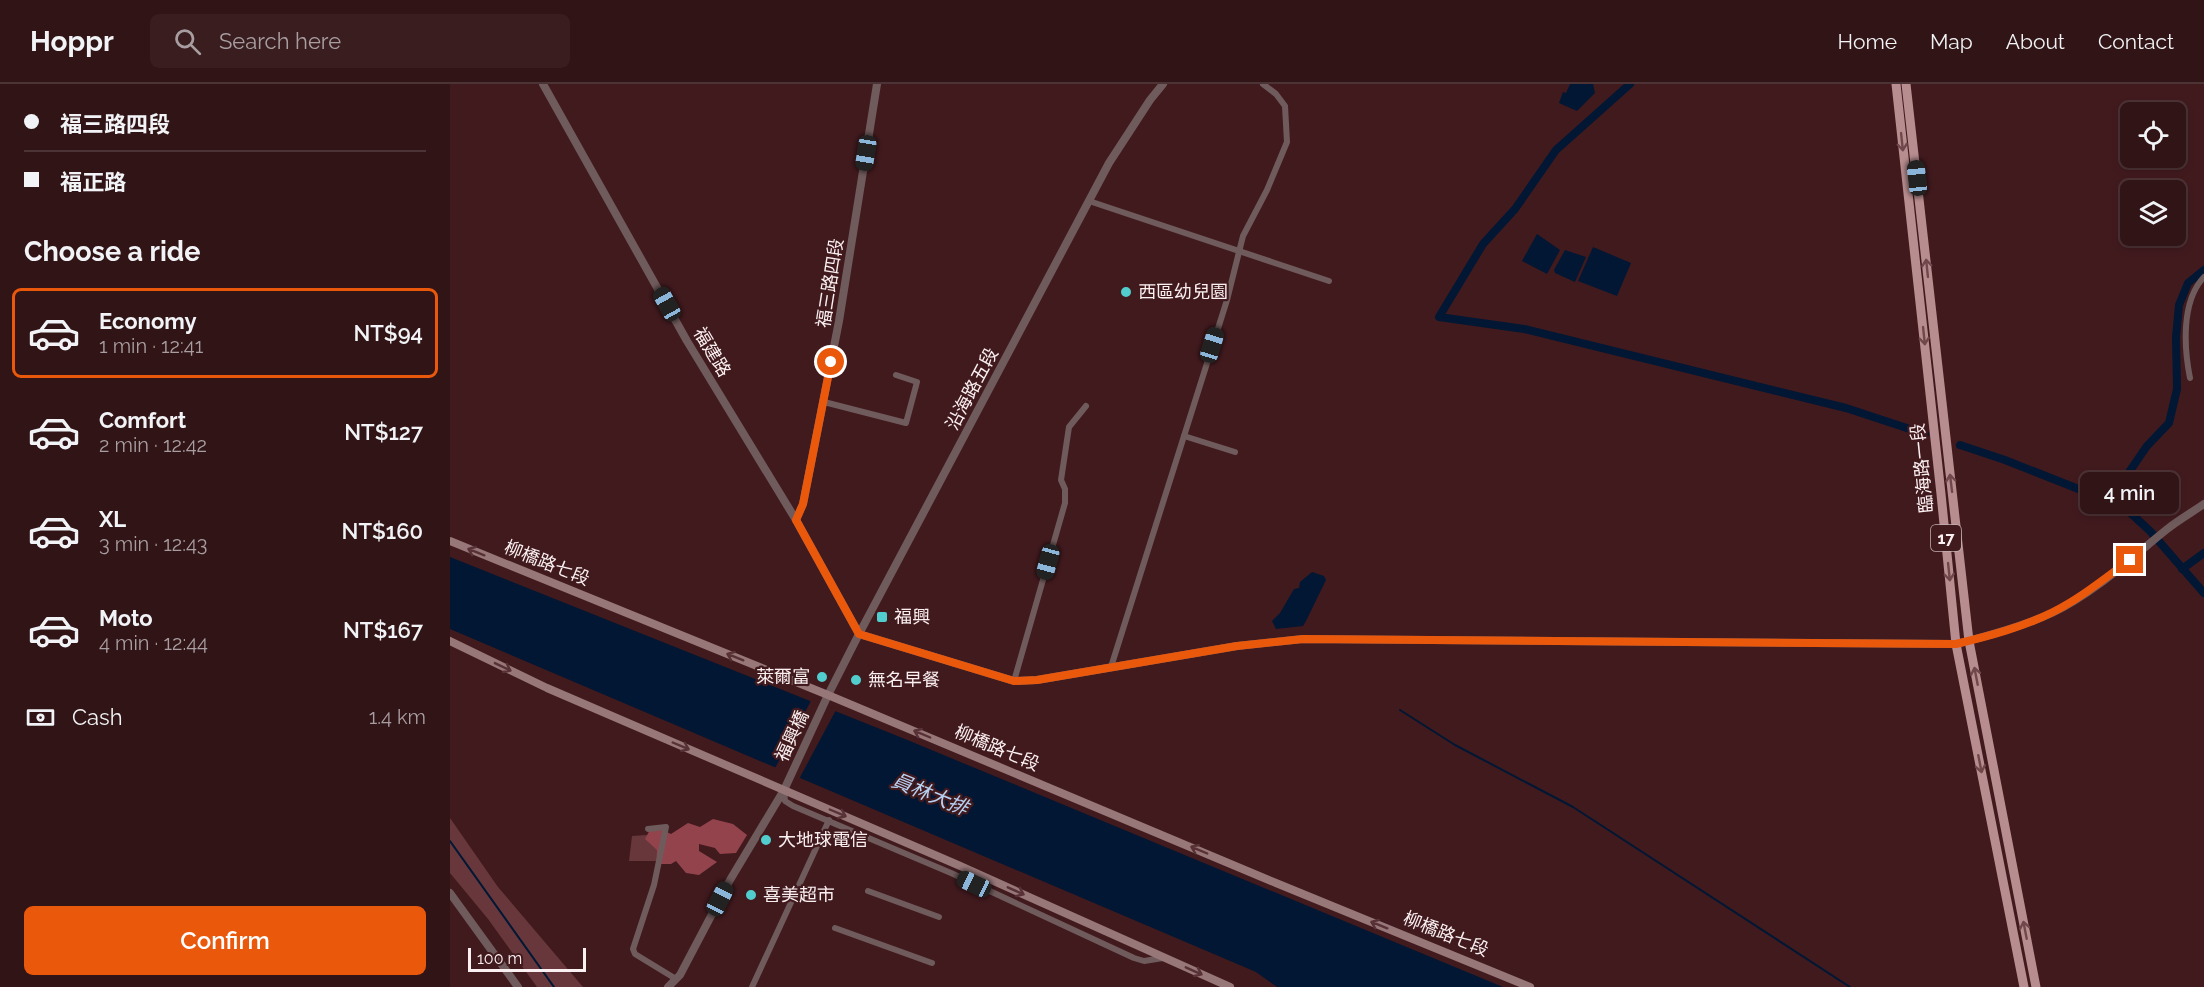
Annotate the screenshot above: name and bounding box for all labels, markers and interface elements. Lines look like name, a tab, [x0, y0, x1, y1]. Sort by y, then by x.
search box	[150, 14, 570, 68]
text: Hoppr	[30, 25, 114, 58]
icon: search	[171, 25, 204, 58]
text: Search here	[219, 28, 341, 54]
text: Home	[1838, 29, 1897, 54]
text: Map	[1930, 29, 1973, 54]
text: About	[2006, 29, 2065, 54]
text: Contact	[2098, 29, 2174, 54]
map controls	[2120, 102, 2186, 246]
button: locate	[2120, 102, 2186, 168]
text: 福三路四段	[60, 111, 170, 137]
one-way arrow	[1897, 132, 1908, 152]
car	[854, 134, 878, 172]
car	[1906, 159, 1928, 197]
text: 福正路	[60, 169, 126, 195]
button: layers	[2120, 180, 2186, 246]
text: Choose a ride	[24, 236, 200, 267]
street label: 福三路四段	[812, 237, 847, 329]
one-way arrow	[1921, 259, 1932, 279]
place label: 西區幼兒園	[1138, 281, 1228, 302]
car	[650, 284, 684, 324]
marker: 西區幼兒園	[1119, 285, 1133, 299]
icon: car	[27, 306, 81, 360]
text: Economy	[99, 308, 197, 334]
text: NT$94	[353, 320, 423, 346]
street label: 福建路	[690, 323, 735, 380]
car	[1198, 325, 1226, 365]
one-way arrow	[1919, 325, 1930, 345]
text: 1 min · 12:41	[99, 334, 203, 358]
street label: 沿海路五段	[941, 344, 1002, 433]
route start	[817, 348, 844, 375]
icon: car	[27, 405, 81, 459]
text: Comfort	[99, 407, 186, 433]
text: NT$127	[344, 419, 423, 445]
street label: 臨海路一段	[1906, 422, 1937, 514]
text: 2 min · 12:42	[99, 433, 207, 457]
callout: 4 min	[2080, 473, 2180, 515]
one-way arrow	[1945, 474, 1956, 493]
text: 4 min	[2104, 481, 2155, 505]
icon: car	[27, 504, 81, 558]
text: XL	[99, 506, 126, 532]
text: NT$160	[342, 518, 423, 544]
road number: 17	[1931, 525, 1961, 551]
text: 3 min · 12:43	[99, 532, 208, 556]
street label: 柳橋路七段	[502, 536, 593, 589]
car	[1035, 542, 1061, 582]
one-way arrow	[468, 546, 486, 557]
route end	[2116, 546, 2143, 573]
one-way arrow	[1944, 561, 1955, 581]
icon: car	[27, 603, 81, 657]
text: Moto	[99, 605, 153, 631]
place label: 福興	[894, 606, 930, 627]
marker: 福興	[875, 610, 889, 624]
text: NT$167	[343, 617, 423, 643]
text: 4 min · 12:44	[99, 631, 208, 655]
one-way arrow	[726, 651, 745, 662]
one-way arrow	[493, 661, 511, 673]
place label: 萊爾富	[756, 666, 810, 687]
one-way arrow	[1970, 667, 1981, 687]
place label: 無名早餐	[868, 669, 940, 690]
marker: 萊爾富	[815, 670, 829, 684]
marker: 無名早餐	[849, 673, 863, 687]
icon: cash	[24, 701, 57, 734]
text: Cash	[72, 704, 123, 730]
text: 1.4 km	[369, 705, 426, 729]
street label: 福興橋	[771, 707, 812, 765]
street label: 柳橋路七段	[952, 720, 1043, 775]
one-way arrow	[914, 728, 932, 739]
one-way arrow	[671, 741, 690, 752]
one-way arrow	[1975, 754, 1986, 773]
water label: 員林大排	[888, 768, 974, 821]
one-way arrow	[828, 808, 846, 819]
place label: 大地球電信	[778, 829, 868, 850]
marker: 大地球電信	[759, 833, 773, 847]
one-way arrow	[1190, 844, 1209, 855]
car	[954, 868, 994, 900]
car	[704, 879, 736, 919]
place label: 喜美超市	[763, 884, 835, 905]
one-way arrow	[1007, 886, 1025, 898]
marker: 喜美超市	[744, 888, 758, 902]
button: Confirm	[24, 906, 426, 975]
street label: 柳橋路七段	[1401, 907, 1492, 960]
one-way arrow	[1370, 919, 1389, 930]
one-way arrow	[2019, 920, 2030, 940]
scale bar	[468, 945, 586, 972]
text: 100 m	[477, 949, 522, 968]
one-way arrow	[1185, 966, 1203, 977]

